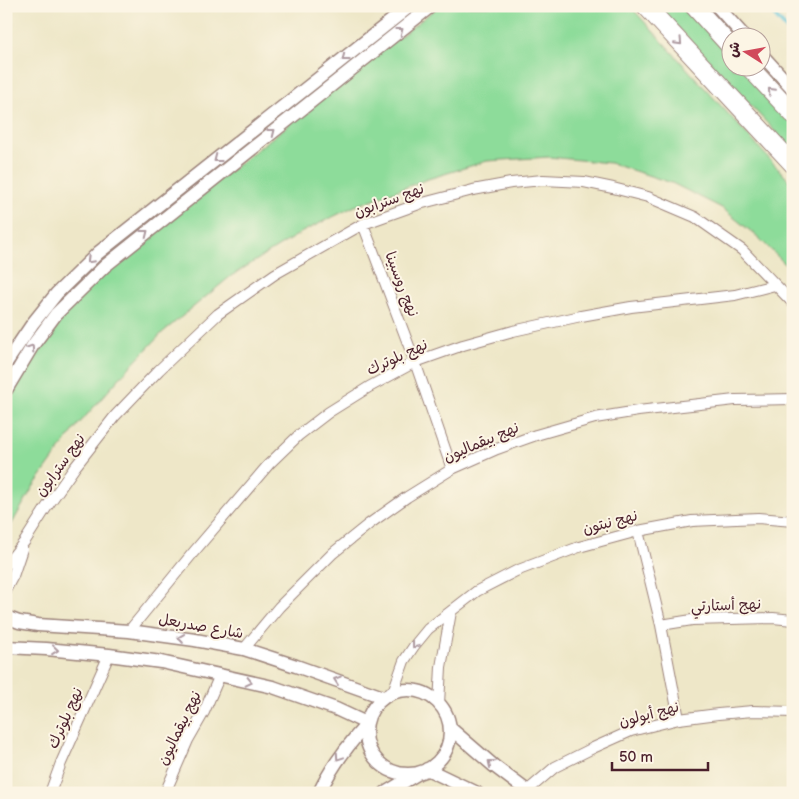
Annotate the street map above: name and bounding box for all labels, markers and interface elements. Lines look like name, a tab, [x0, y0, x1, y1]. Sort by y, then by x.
one-way arrow	[394, 28, 403, 37]
north arrow	[722, 28, 772, 78]
one-way arrow	[673, 36, 682, 45]
text: ش	[724, 40, 744, 59]
one-way arrow	[341, 53, 350, 62]
one-way arrow	[768, 87, 777, 96]
one-way arrow	[266, 130, 275, 138]
one-way arrow	[214, 154, 223, 162]
street label: نهج سترابون	[351, 179, 427, 222]
one-way arrow	[139, 231, 148, 239]
street label: نهج روسبينا	[380, 249, 423, 320]
one-way arrow	[87, 254, 96, 263]
street label: نهج بلوترك	[364, 335, 431, 380]
one-way arrow	[25, 345, 35, 354]
street label: نهج بيقماليون	[440, 418, 522, 467]
street label: نهج سترابون	[31, 430, 90, 501]
street label: نهج نبتون	[581, 506, 640, 539]
street label: نهج أستارتي	[690, 595, 762, 619]
street label: شارع صدربعل	[157, 610, 245, 643]
one-way arrow	[176, 633, 184, 644]
one-way arrow	[413, 639, 421, 648]
one-way arrow	[51, 644, 59, 655]
one-way arrow	[245, 676, 254, 687]
one-way arrow	[333, 676, 342, 686]
street label: نهج بلوترك	[44, 685, 87, 752]
street label: نهج بيقماليون	[153, 688, 206, 769]
street label: نهج أبولون	[617, 697, 681, 732]
scale bar	[612, 739, 708, 771]
text: 50 m	[619, 748, 653, 767]
one-way arrow	[336, 752, 346, 761]
one-way arrow	[488, 761, 497, 769]

